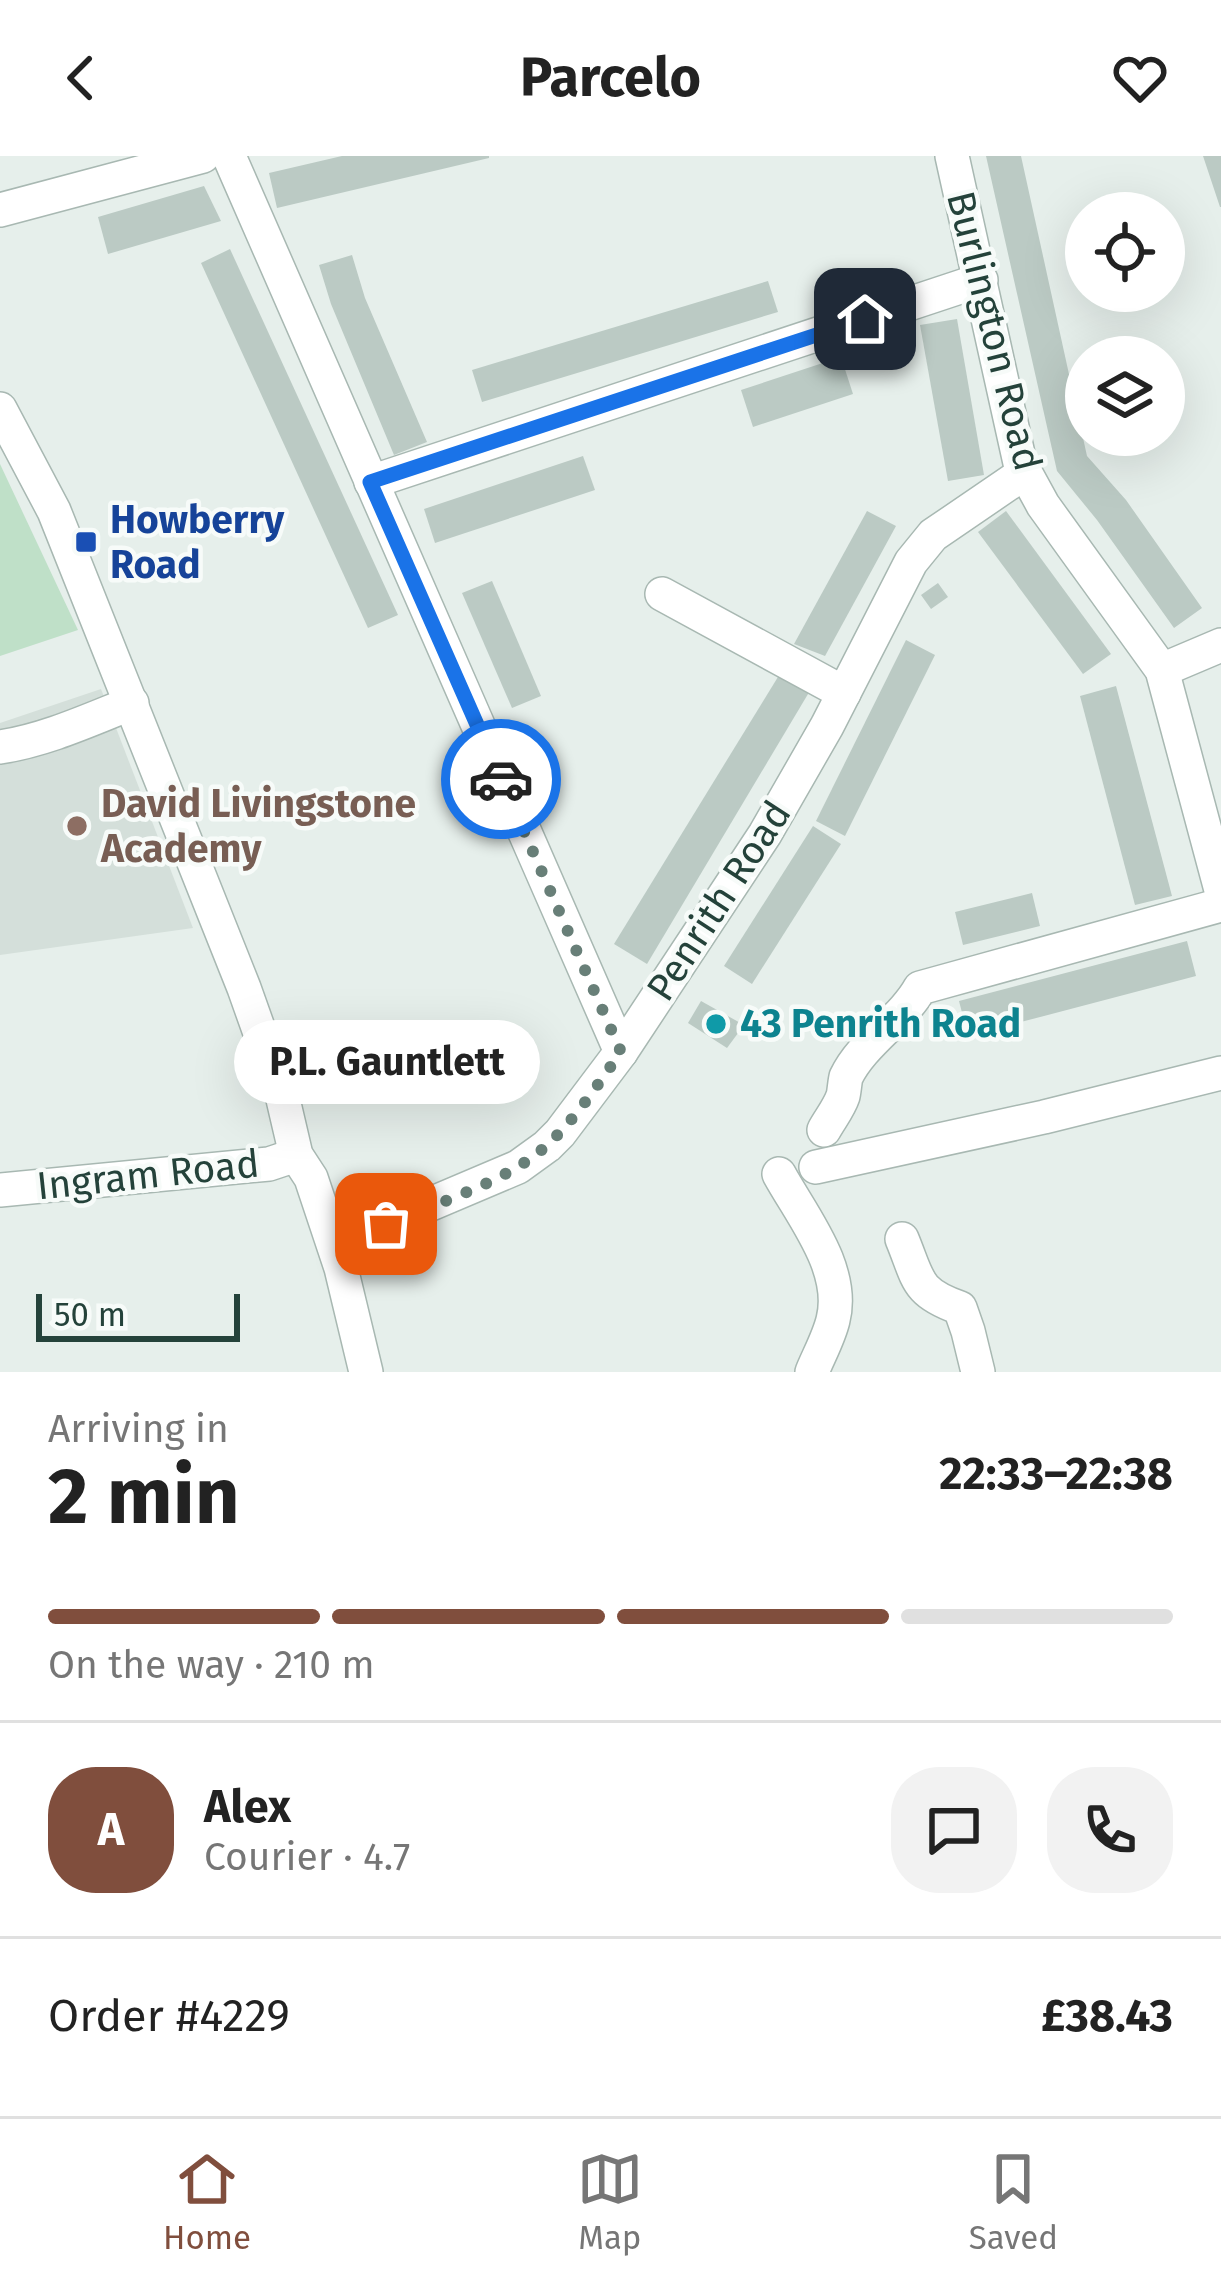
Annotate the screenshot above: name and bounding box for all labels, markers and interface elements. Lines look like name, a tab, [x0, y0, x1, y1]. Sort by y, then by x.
icon: back	[48, 45, 114, 111]
icon: heart	[1107, 45, 1173, 111]
text: Parcelo	[520, 46, 701, 110]
street label: Burlington Road	[937, 186, 1051, 476]
map controls	[1065, 192, 1185, 456]
button: locate	[1065, 192, 1185, 312]
pin	[814, 268, 916, 370]
icon: home	[832, 286, 898, 352]
button: layers	[1065, 336, 1185, 456]
place label: Howberry Road	[110, 497, 285, 588]
marker: Howberry Road	[73, 529, 99, 555]
courier	[441, 719, 561, 839]
icon: car	[468, 746, 534, 812]
place label: David Livingstone Academy	[100, 781, 416, 872]
street label: Penrith Road	[637, 793, 801, 1009]
marker: David Livingstone Academy	[64, 813, 90, 839]
place label: 43 Penrith Road	[740, 1001, 1021, 1047]
marker: 43 Penrith Road	[703, 1011, 729, 1037]
callout: P.L. Gauntlett	[233, 1020, 539, 1104]
text: P.L. Gauntlett	[269, 1039, 505, 1085]
street label: Ingram Road	[35, 1140, 261, 1210]
pin	[335, 1173, 437, 1275]
icon: bag	[353, 1191, 419, 1257]
scale bar	[36, 1288, 240, 1341]
text: 50 m	[54, 1295, 126, 1335]
text: Arriving in	[48, 1406, 229, 1452]
text: 22:33–22:38	[939, 1447, 1173, 1501]
text: 2 min	[48, 1450, 240, 1544]
text: On the way · 210 m	[48, 1642, 375, 1688]
button: chat	[891, 1767, 1017, 1893]
button: phone	[1047, 1767, 1173, 1893]
text: Alex	[204, 1780, 291, 1834]
text: A	[98, 1803, 124, 1857]
text: Courier · 4.7	[204, 1834, 410, 1880]
text: Order #4229	[48, 1989, 290, 2043]
text: £38.43	[1041, 1989, 1173, 2043]
tab: Home	[163, 2146, 251, 2258]
tab: Map	[577, 2146, 643, 2258]
tab: Saved	[969, 2146, 1058, 2258]

